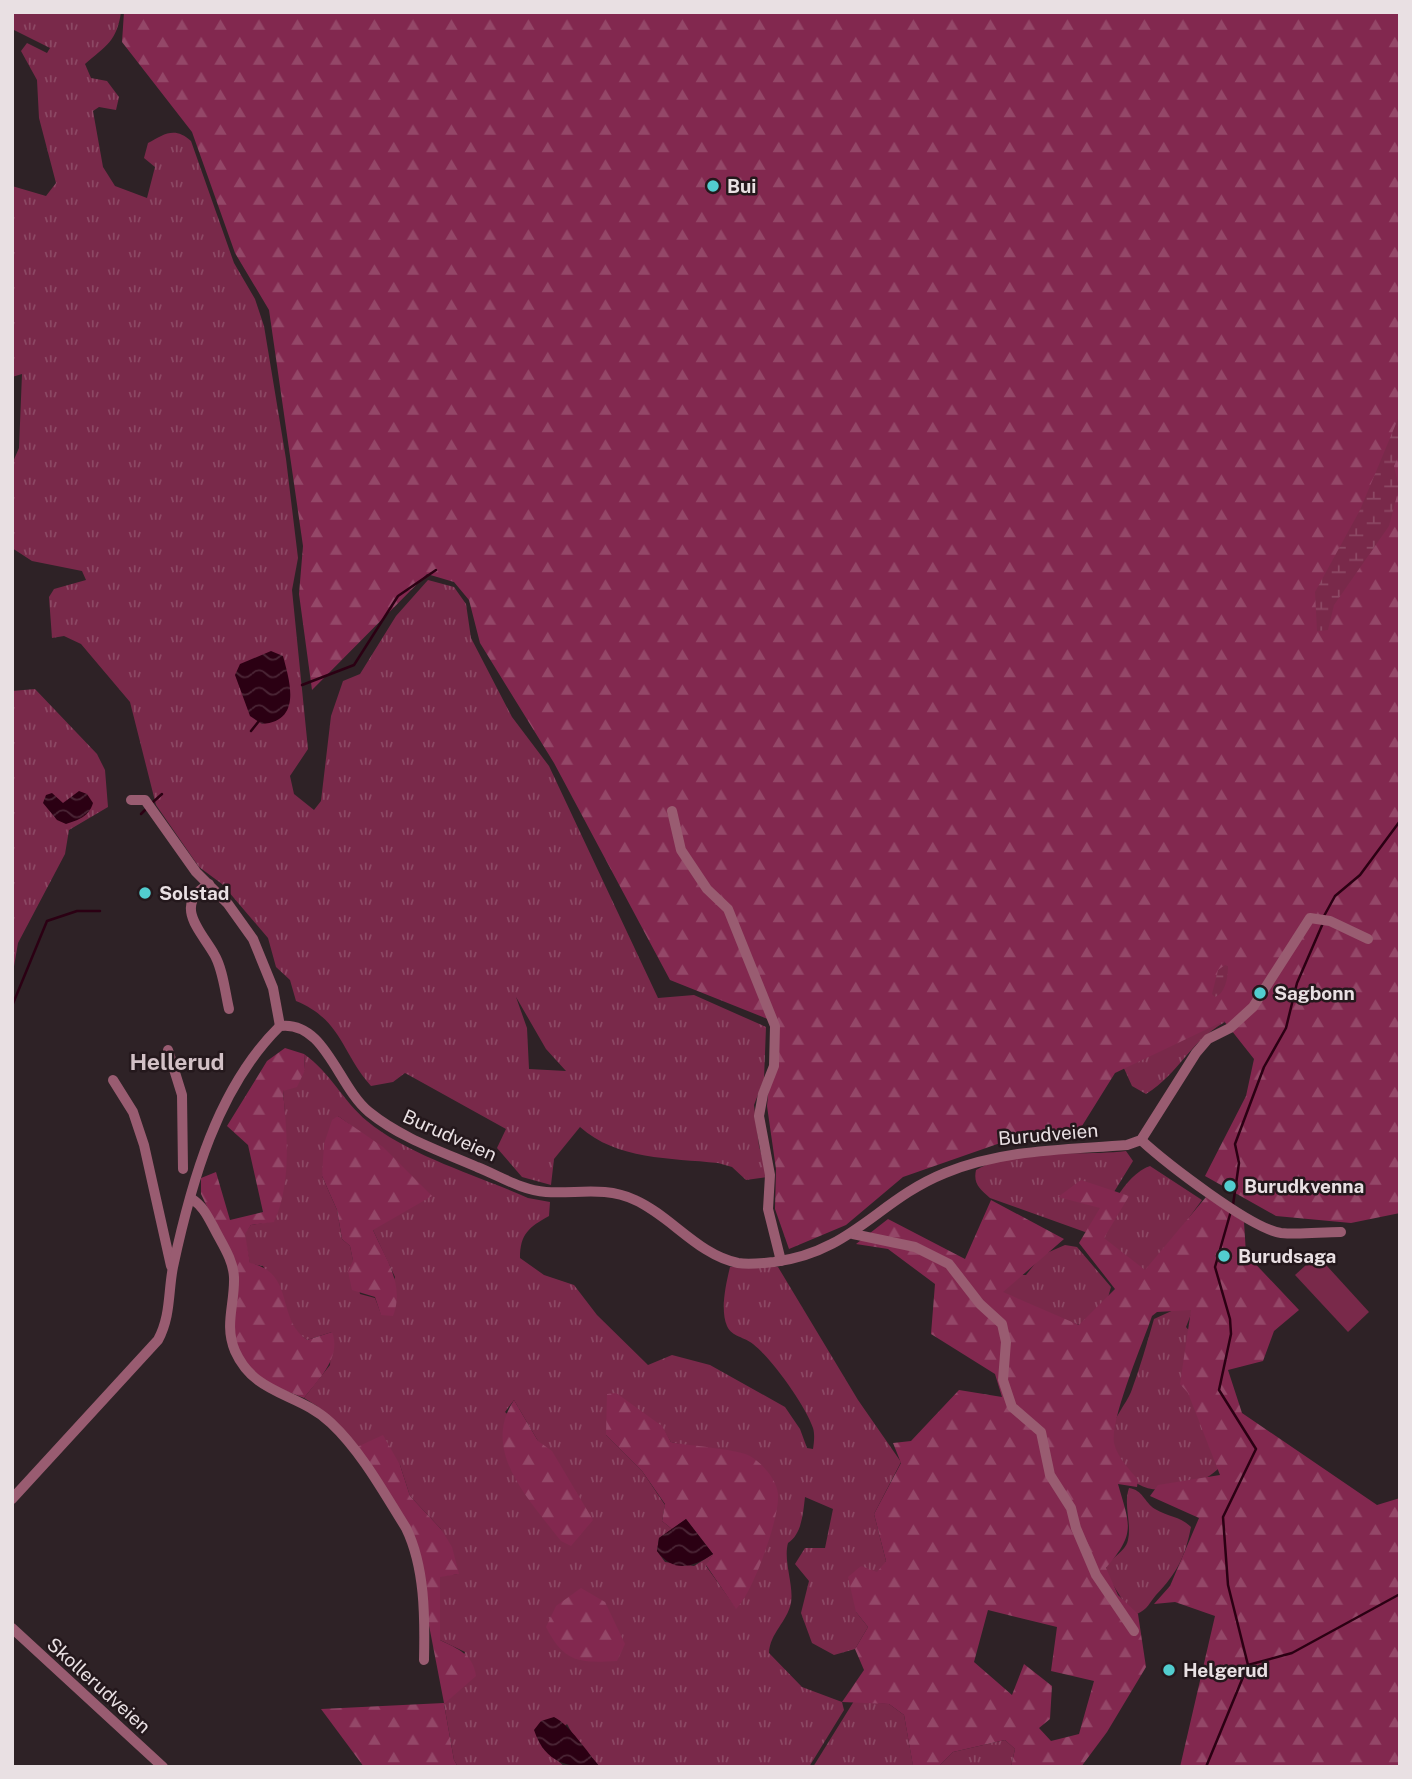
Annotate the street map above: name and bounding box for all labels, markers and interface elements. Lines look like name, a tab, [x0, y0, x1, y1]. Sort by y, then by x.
place label: Bui	[727, 175, 756, 197]
marker: Bui	[705, 178, 721, 194]
place label: Solstad	[159, 882, 229, 904]
marker: Solstad	[137, 885, 153, 901]
place label: Sagbonn	[1274, 982, 1355, 1004]
marker: Sagbonn	[1252, 985, 1268, 1001]
district label: Hellerud	[129, 1048, 225, 1075]
street label: Burudveien	[400, 1105, 500, 1165]
street label: Burudveien	[997, 1119, 1099, 1149]
place label: Burudkvenna	[1244, 1175, 1364, 1197]
marker: Burudkvenna	[1222, 1178, 1238, 1194]
place label: Burudsaga	[1238, 1245, 1336, 1267]
marker: Burudsaga	[1216, 1248, 1232, 1264]
street label: Skollerudveien	[43, 1633, 155, 1737]
place label: Helgerud	[1183, 1659, 1268, 1681]
marker: Helgerud	[1161, 1662, 1177, 1678]

